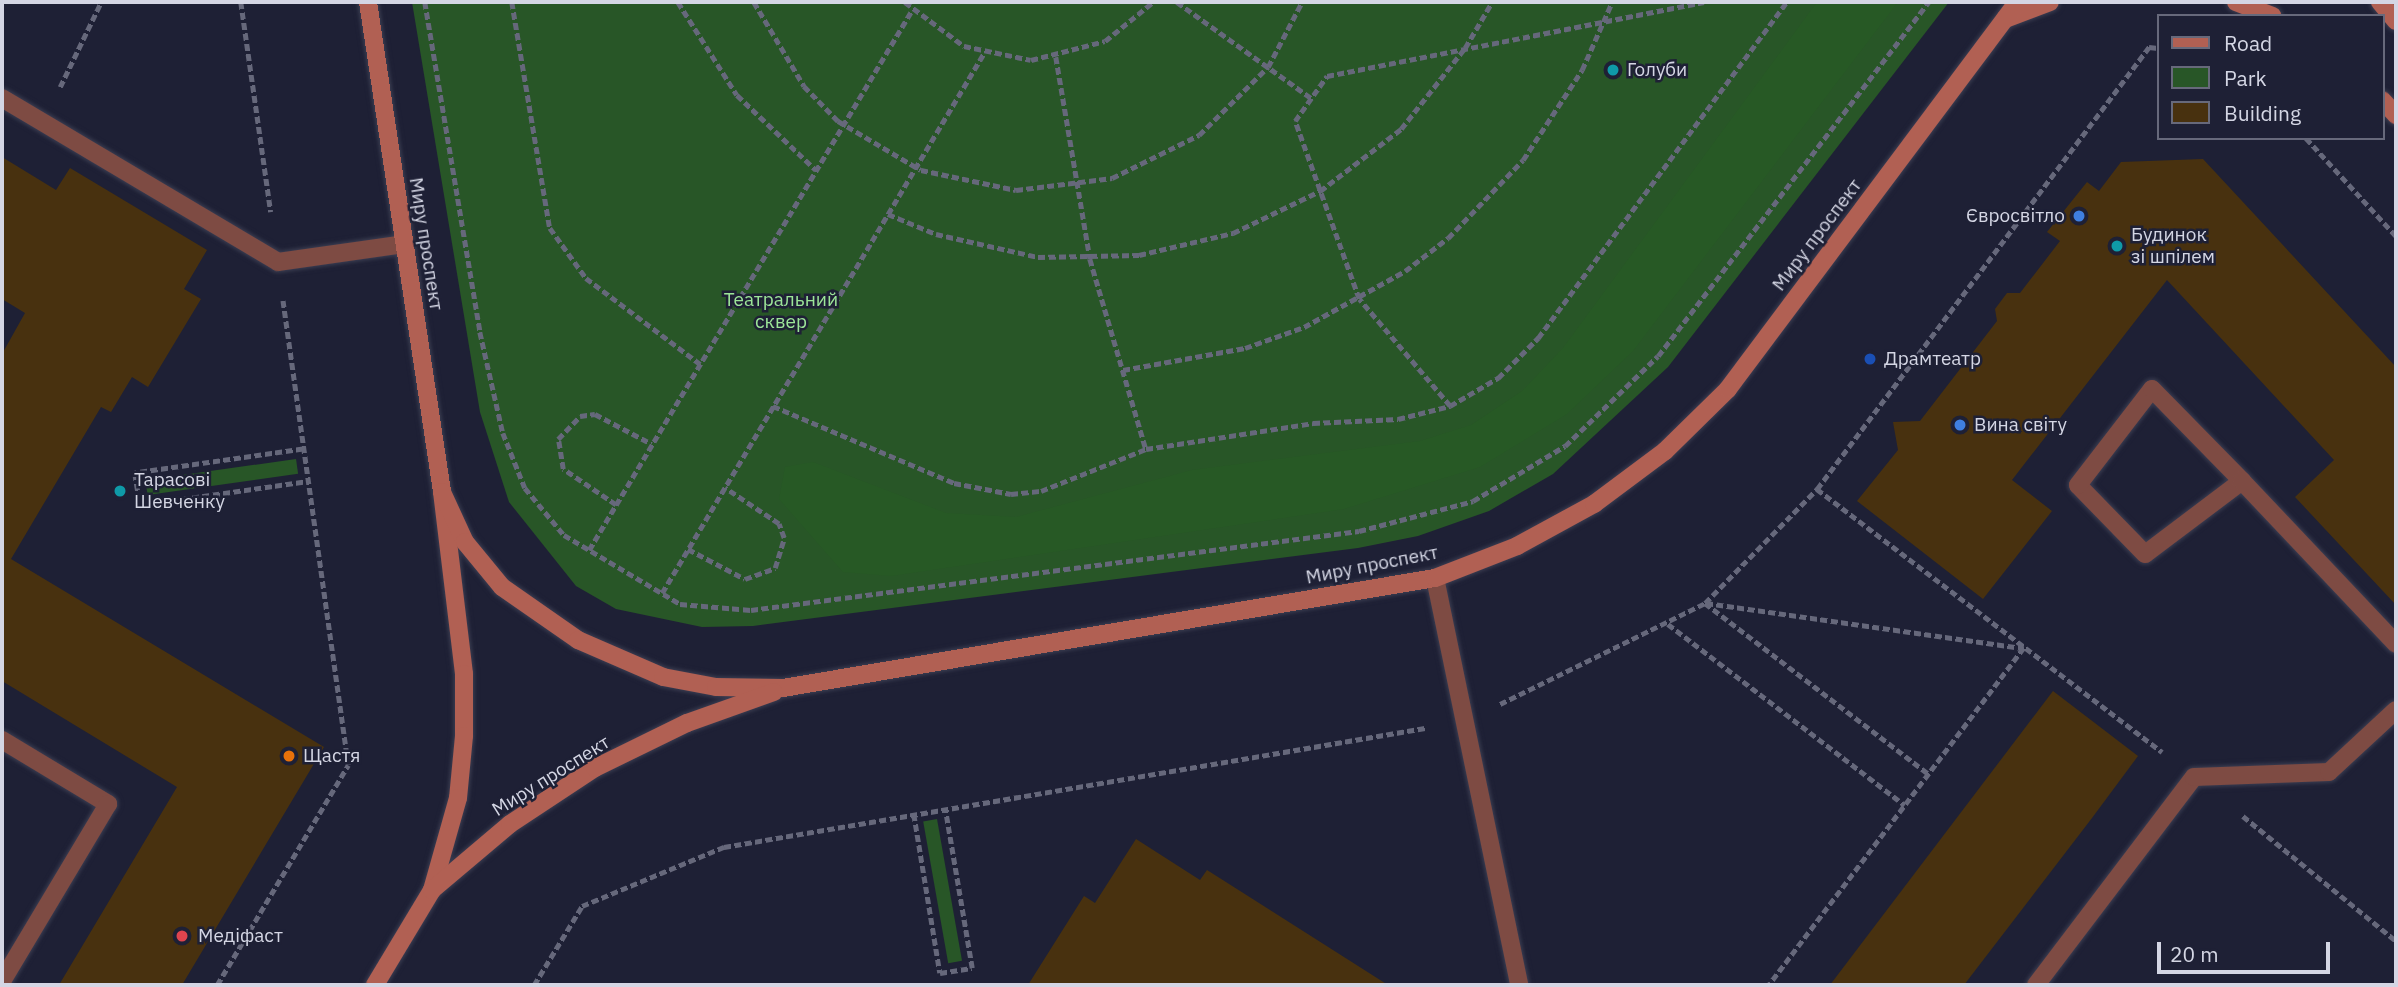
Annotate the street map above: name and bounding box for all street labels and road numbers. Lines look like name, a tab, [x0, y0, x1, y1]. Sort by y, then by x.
street label: Миру проспект	[1767, 174, 1867, 296]
street label: Миру проспект	[404, 176, 448, 312]
street label: Миру проспект	[1304, 541, 1440, 589]
street label: Миру проспект	[488, 731, 614, 821]

